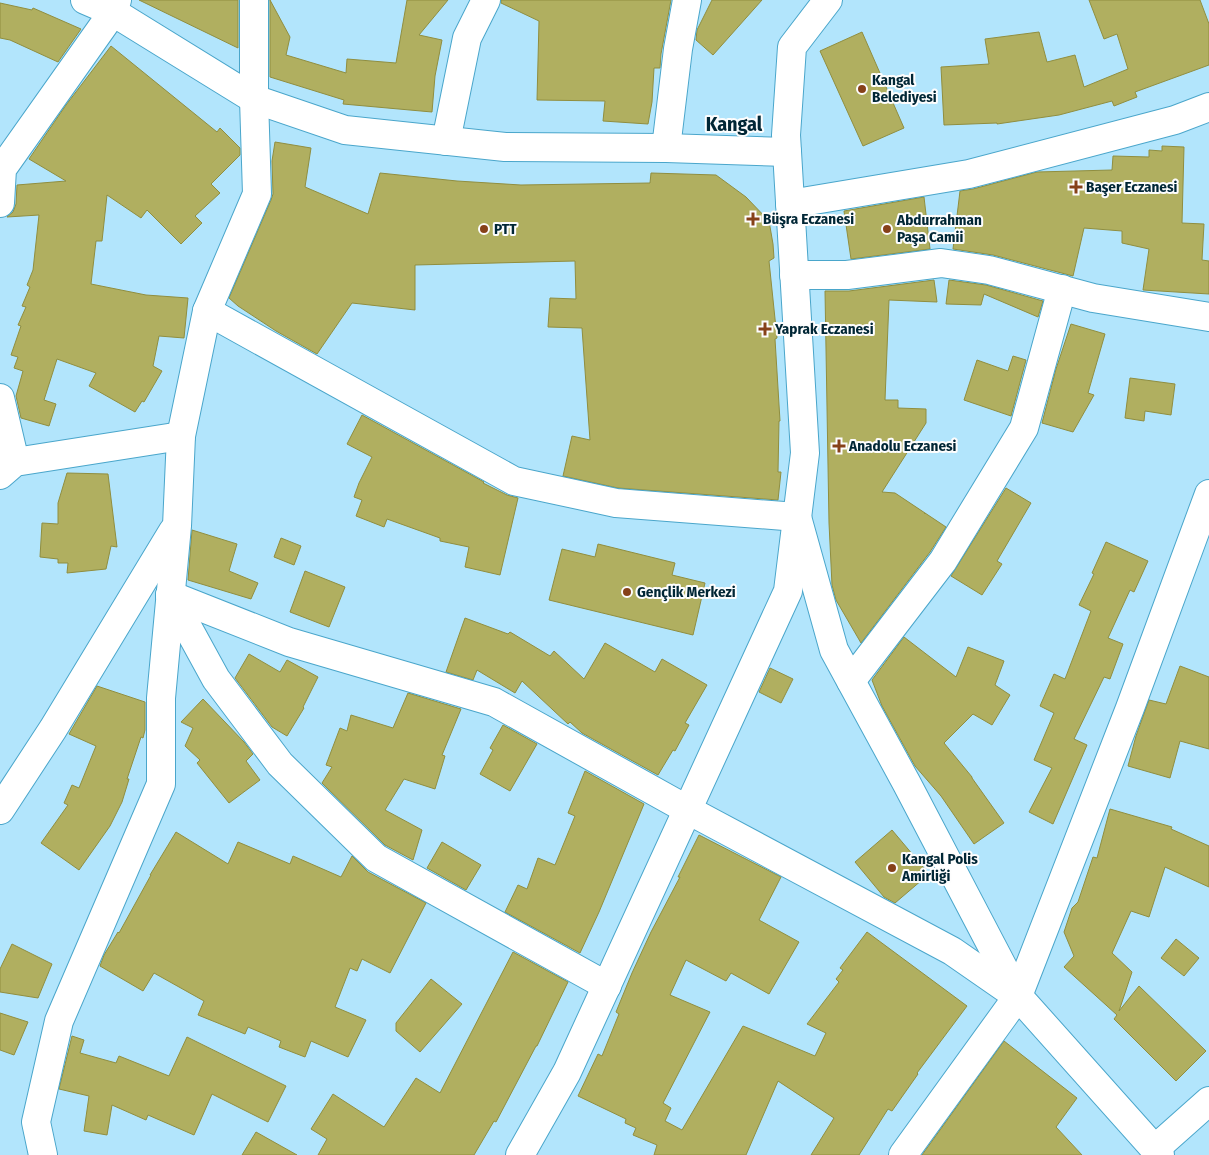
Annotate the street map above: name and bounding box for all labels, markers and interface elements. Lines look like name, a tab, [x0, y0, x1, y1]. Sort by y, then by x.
place label: Kangal Belediyesi	[872, 71, 937, 106]
marker: Kangal Belediyesi	[856, 83, 868, 95]
district label: Kangal	[706, 112, 763, 136]
place label: Başer Eczanesi	[1086, 178, 1178, 197]
marker: Başer Eczanesi	[1070, 181, 1082, 193]
place label: Büşra Eczanesi	[763, 210, 854, 229]
place label: Abdurrahman Paşa Camii	[896, 211, 982, 247]
marker: Büşra Eczanesi	[747, 213, 759, 225]
place label: PTT	[494, 220, 517, 238]
marker: PTT	[478, 223, 490, 235]
marker: Abdurrahman Paşa Camii	[881, 223, 893, 235]
place label: Yaprak Eczanesi	[774, 320, 874, 338]
marker: Yaprak Eczanesi	[759, 323, 771, 335]
place label: Anadolu Eczanesi	[848, 437, 957, 455]
marker: Anadolu Eczanesi	[833, 440, 845, 452]
place label: Gençlik Merkezi	[637, 583, 736, 602]
marker: Gençlik Merkezi	[621, 586, 633, 598]
place label: Kangal Polis Amirliği	[901, 850, 978, 885]
marker: Kangal Polis Amirliği	[886, 862, 898, 874]

